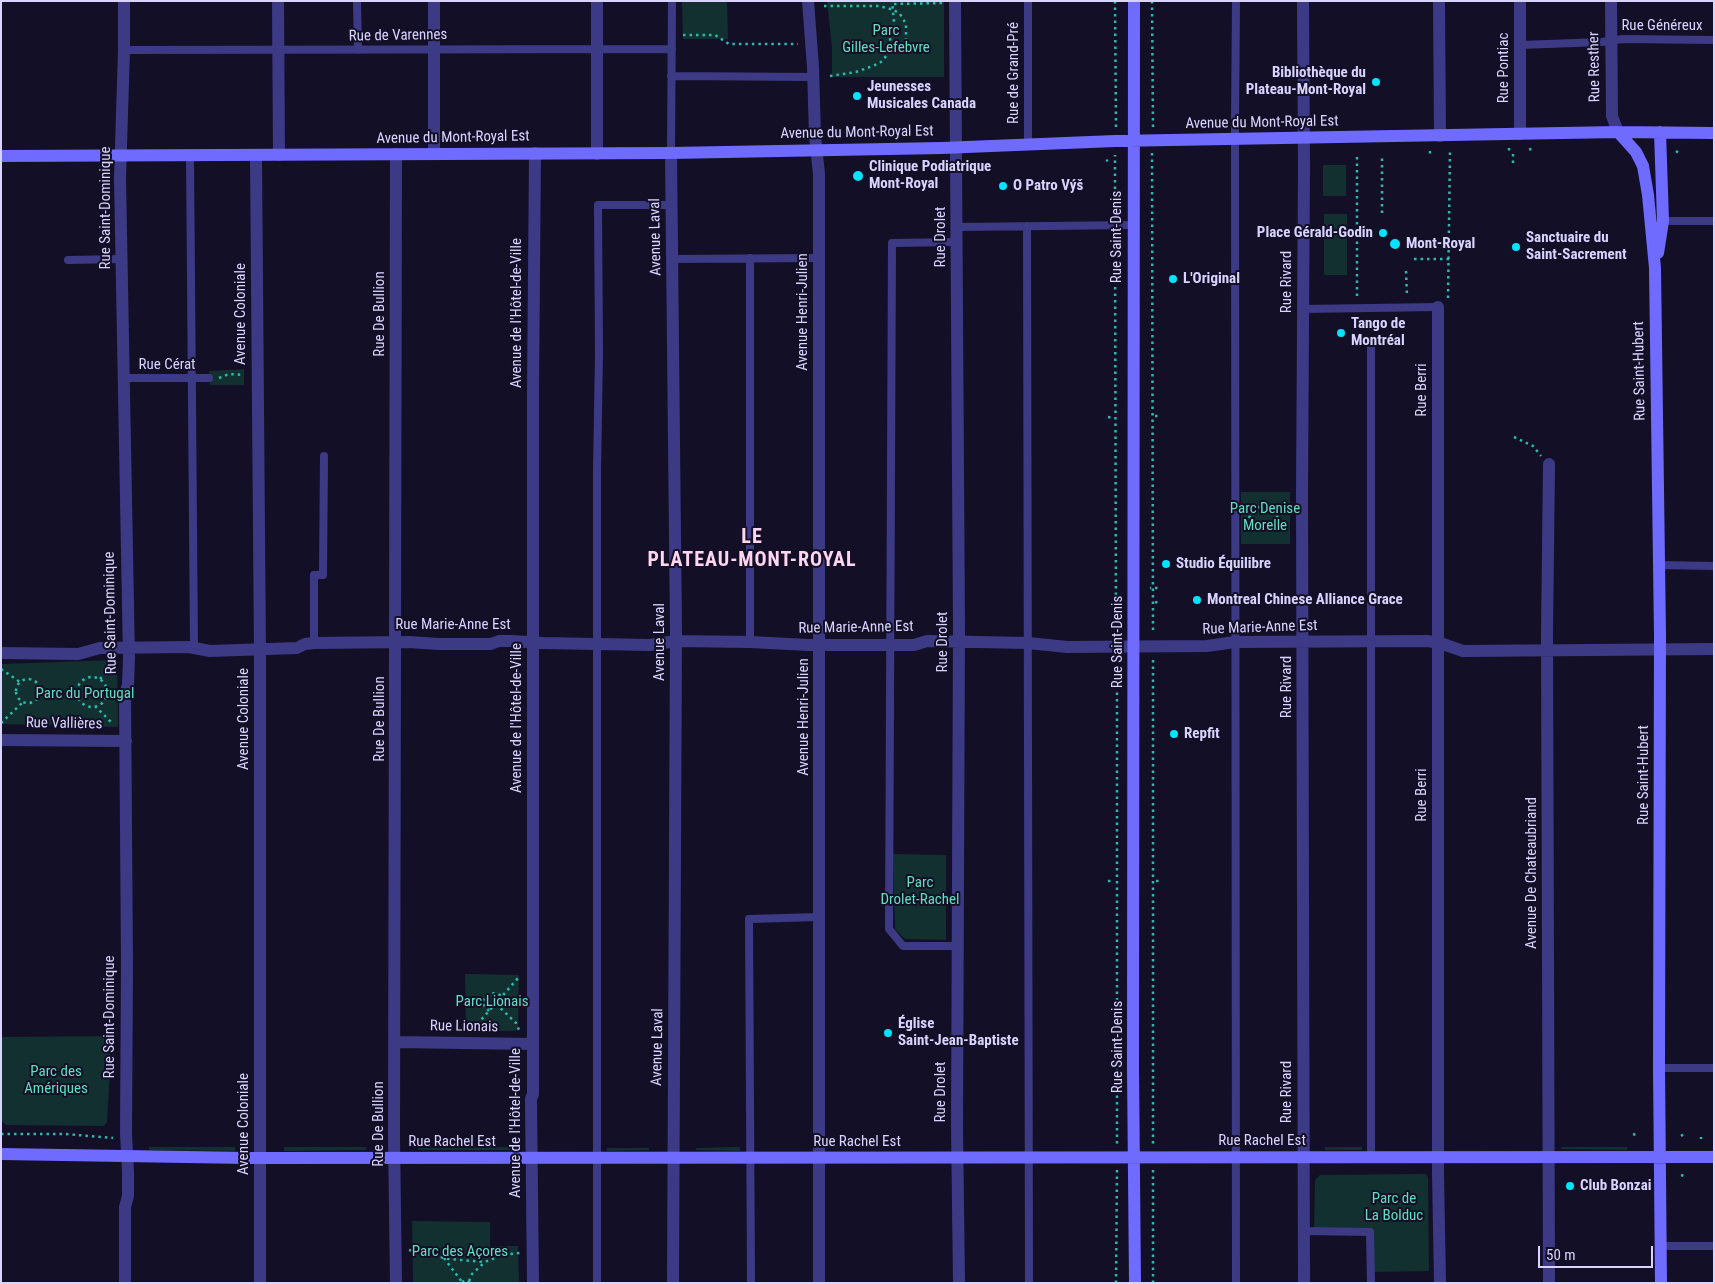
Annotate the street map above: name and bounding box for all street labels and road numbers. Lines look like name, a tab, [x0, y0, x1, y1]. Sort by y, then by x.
street label: Rue Généreux	[1621, 17, 1703, 35]
street label: Rue de Grand-Pré	[1005, 22, 1023, 124]
street label: Rue de Varennes	[348, 26, 448, 46]
street label: Rue Resther	[1585, 31, 1605, 103]
street label: Rue Pontiac	[1495, 33, 1513, 103]
street label: Avenue du Mont-Royal Est	[1185, 113, 1339, 133]
street label: Avenue du Mont-Royal Est	[780, 123, 934, 143]
street label: Avenue du Mont-Royal Est	[376, 128, 530, 148]
street label: Rue Saint-Dominique	[97, 147, 115, 269]
street label: Rue Saint-Denis	[1108, 191, 1126, 283]
street label: Avenue Laval	[646, 198, 666, 276]
street label: Rue Drolet	[932, 206, 950, 268]
street label: Avenue de l'Hôtel-de-Ville	[508, 238, 526, 388]
street label: Rue Rivard	[1278, 251, 1296, 313]
street label: Avenue Henri-Julien	[794, 253, 812, 371]
street label: Avenue Coloniale	[232, 263, 250, 365]
street label: Rue De Bullion	[371, 271, 389, 357]
street label: Rue Saint-Hubert	[1630, 321, 1650, 421]
street label: Rue Cérat	[138, 356, 196, 374]
street label: Rue Berri	[1413, 363, 1431, 417]
street label: Rue Saint-Dominique	[101, 551, 121, 675]
street label: Rue Saint-Denis	[1109, 596, 1127, 688]
street label: Avenue Laval	[651, 603, 669, 681]
street label: Rue Drolet	[934, 611, 952, 673]
street label: Rue Marie-Anne Est	[395, 616, 511, 634]
street label: Rue Marie-Anne Est	[1202, 617, 1318, 639]
street label: Rue Marie-Anne Est	[798, 618, 914, 638]
street label: Avenue de l'Hôtel-de-Ville	[508, 643, 526, 793]
street label: Rue Rivard	[1278, 656, 1296, 718]
street label: Avenue Henri-Julien	[795, 658, 813, 776]
street label: Avenue Coloniale	[235, 668, 253, 770]
street label: Rue De Bullion	[371, 676, 389, 762]
street label: Rue Vallières	[26, 714, 102, 734]
street label: Rue Saint-Hubert	[1635, 725, 1653, 825]
street label: Rue Berri	[1413, 768, 1431, 822]
street label: Avenue De Chateaubriand	[1523, 797, 1541, 949]
street label: Rue Saint-Dominique	[101, 956, 119, 1078]
street label: Rue Saint-Denis	[1109, 1001, 1127, 1093]
street label: Avenue Laval	[648, 1008, 668, 1086]
street label: Rue Lionais	[430, 1017, 498, 1037]
street label: Avenue de l'Hôtel-de-Ville	[507, 1048, 525, 1198]
street label: Rue Drolet	[932, 1061, 950, 1123]
street label: Rue Rivard	[1278, 1061, 1296, 1123]
street label: Avenue Coloniale	[235, 1073, 253, 1175]
street label: Rue De Bullion	[370, 1081, 388, 1167]
street label: Rue Rachel Est	[1218, 1132, 1306, 1150]
street label: Rue Rachel Est	[408, 1133, 496, 1151]
street label: Rue Rachel Est	[813, 1133, 901, 1151]

